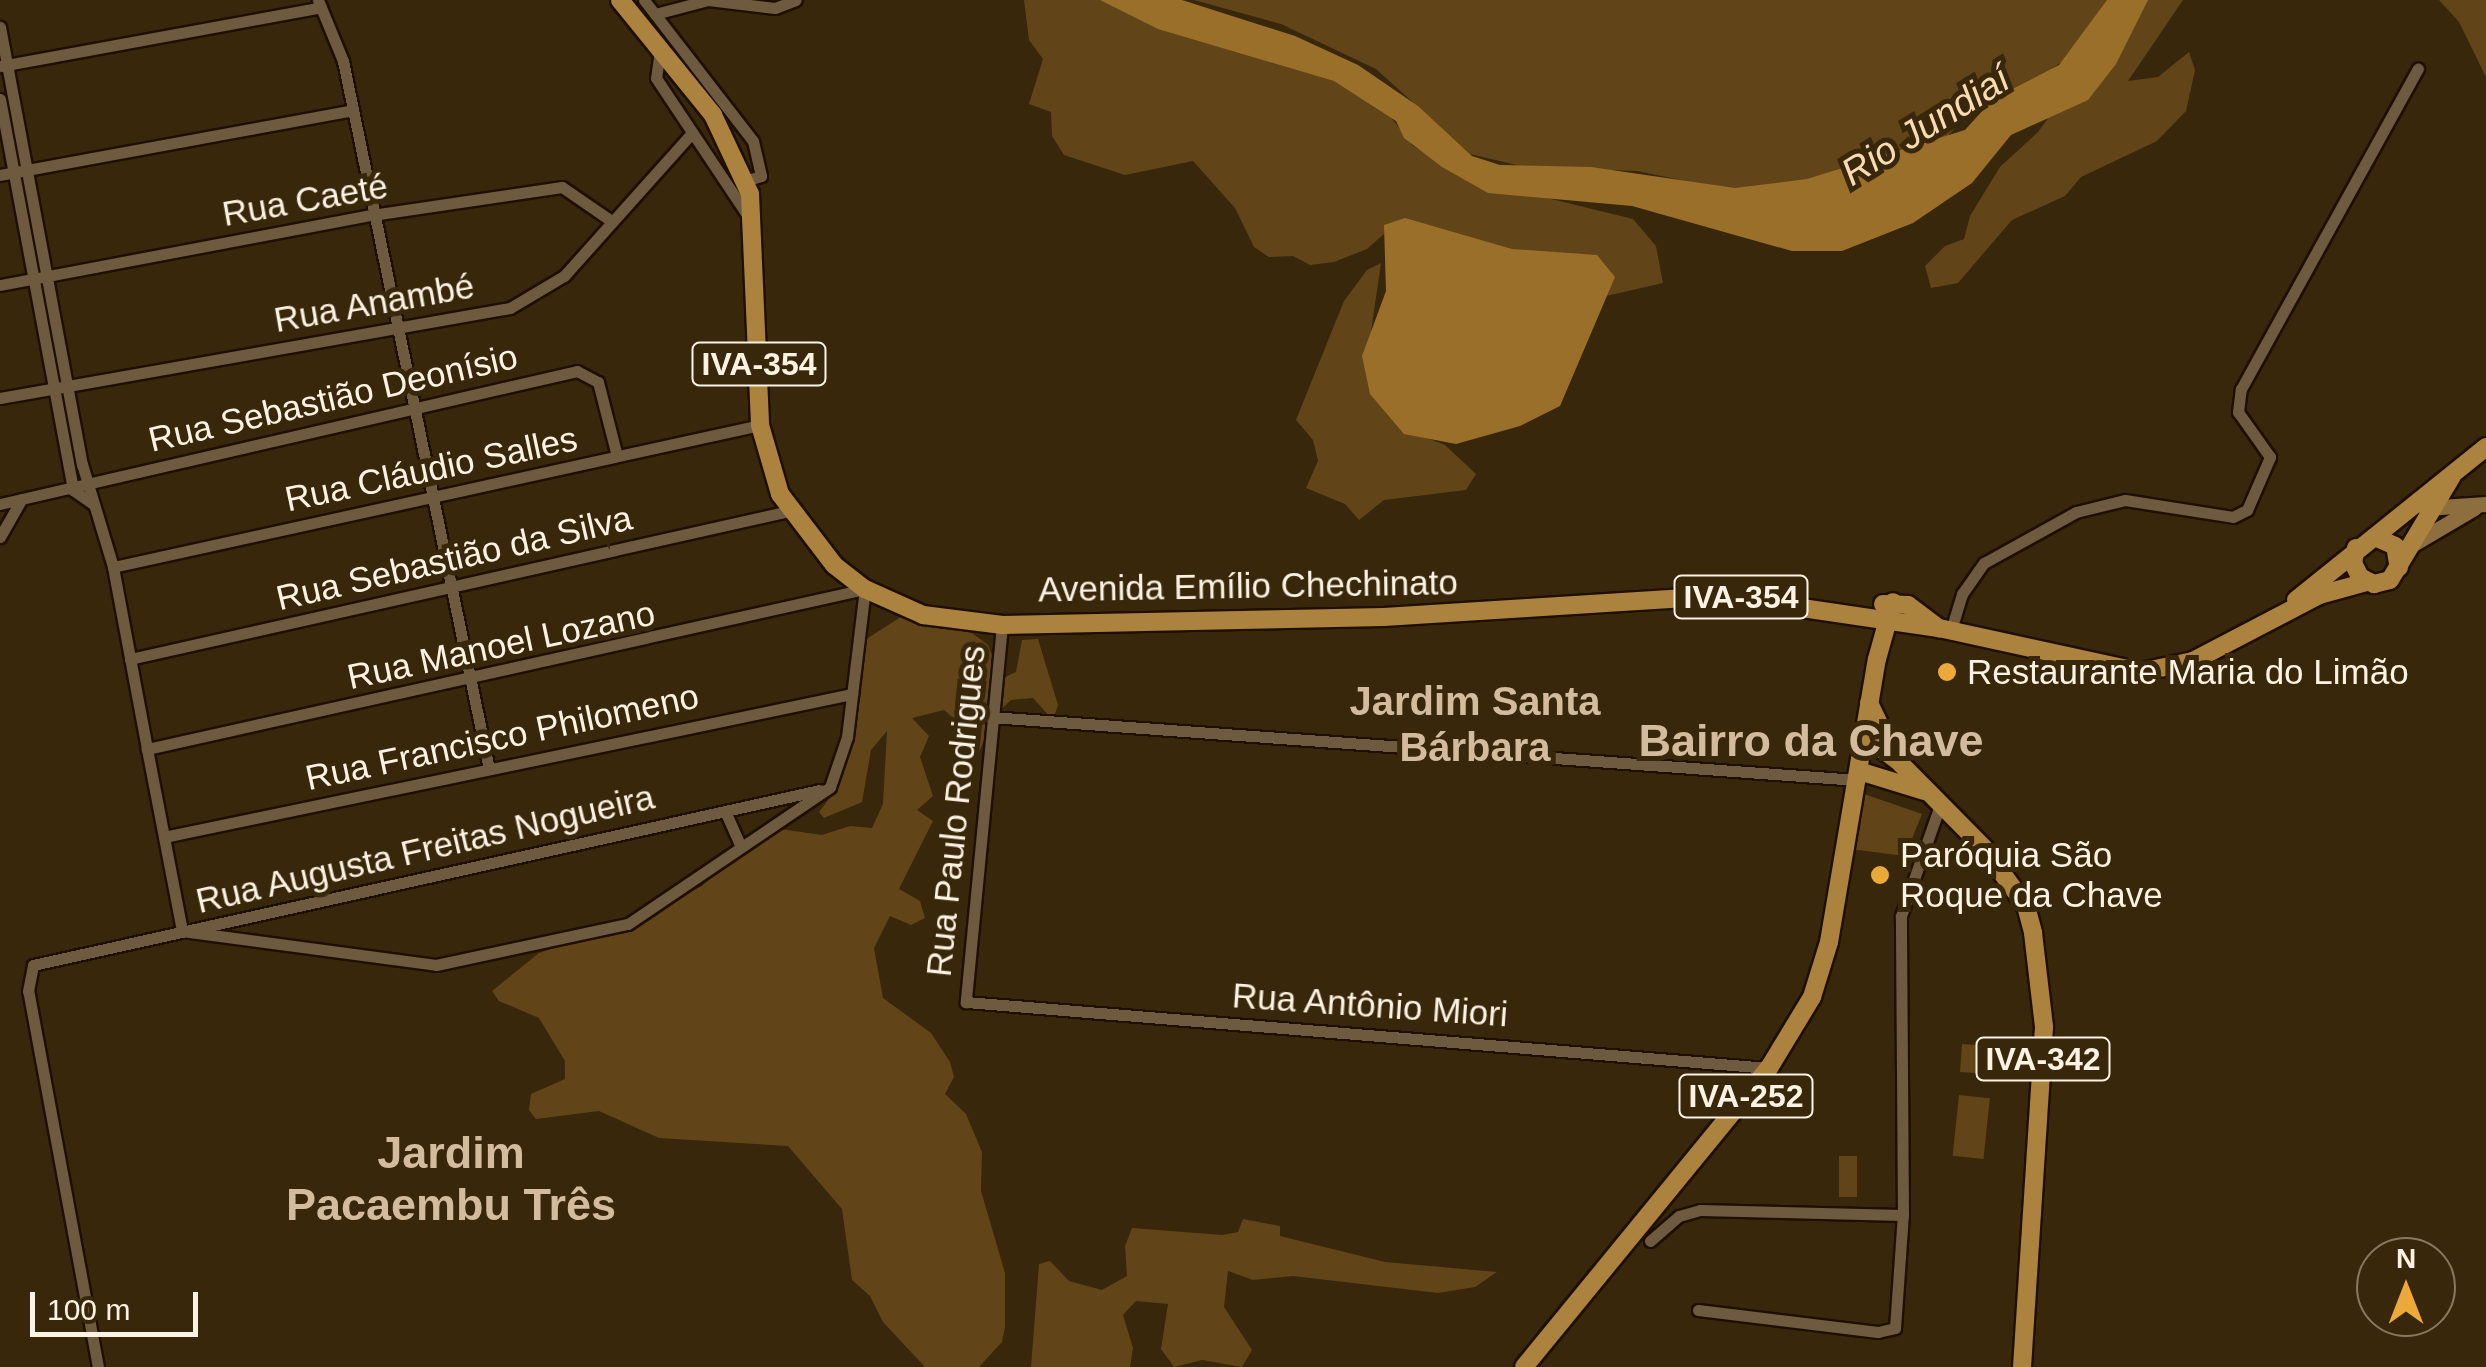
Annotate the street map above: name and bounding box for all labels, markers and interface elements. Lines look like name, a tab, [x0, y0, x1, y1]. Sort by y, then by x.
water label: Rio Jundiaí	[1833, 56, 2019, 196]
street label: Rua Caeté	[219, 165, 391, 235]
street label: Rua Anambé	[270, 265, 478, 341]
street label: Rua Sebastião Deonísio	[144, 335, 522, 461]
road number: IVA-354	[689, 337, 829, 391]
street label: Rua Cláudio Salles	[281, 418, 581, 520]
street label: Rua Sebastião da Silva	[272, 497, 636, 619]
street label: Avenida Emílio Chechinato	[1038, 561, 1458, 611]
road number: IVA-354	[1671, 570, 1811, 624]
street label: Rua Manoel Lozano	[343, 592, 659, 698]
street label: Rua Paulo Rodrigues	[918, 643, 994, 979]
place label: Restaurante Maria do Limão	[1967, 651, 2409, 693]
marker: Restaurante Maria do Limão	[1936, 661, 1958, 683]
street label: Rua Francisco Philomeno	[302, 675, 702, 799]
district label: Jardim Santa Bárbara	[1349, 677, 1601, 771]
district label: Bairro da Chave	[1638, 714, 1984, 768]
street label: Rua Augusta Freitas Nogueira	[191, 776, 659, 922]
place label: Paróquia São Roque da Chave	[1900, 834, 2163, 916]
marker: Paróquia São Roque da Chave	[1869, 864, 1891, 886]
street label: Rua Antônio Miori	[1230, 974, 1510, 1036]
road number: IVA-342	[1973, 1032, 2113, 1086]
road number: IVA-252	[1676, 1069, 1816, 1123]
district label: Jardim Pacaembu Três	[286, 1126, 616, 1232]
north arrow	[2356, 1237, 2456, 1337]
text: N	[2396, 1243, 2416, 1274]
scale bar	[35, 1272, 202, 1334]
text: 100 m	[47, 1293, 130, 1326]

